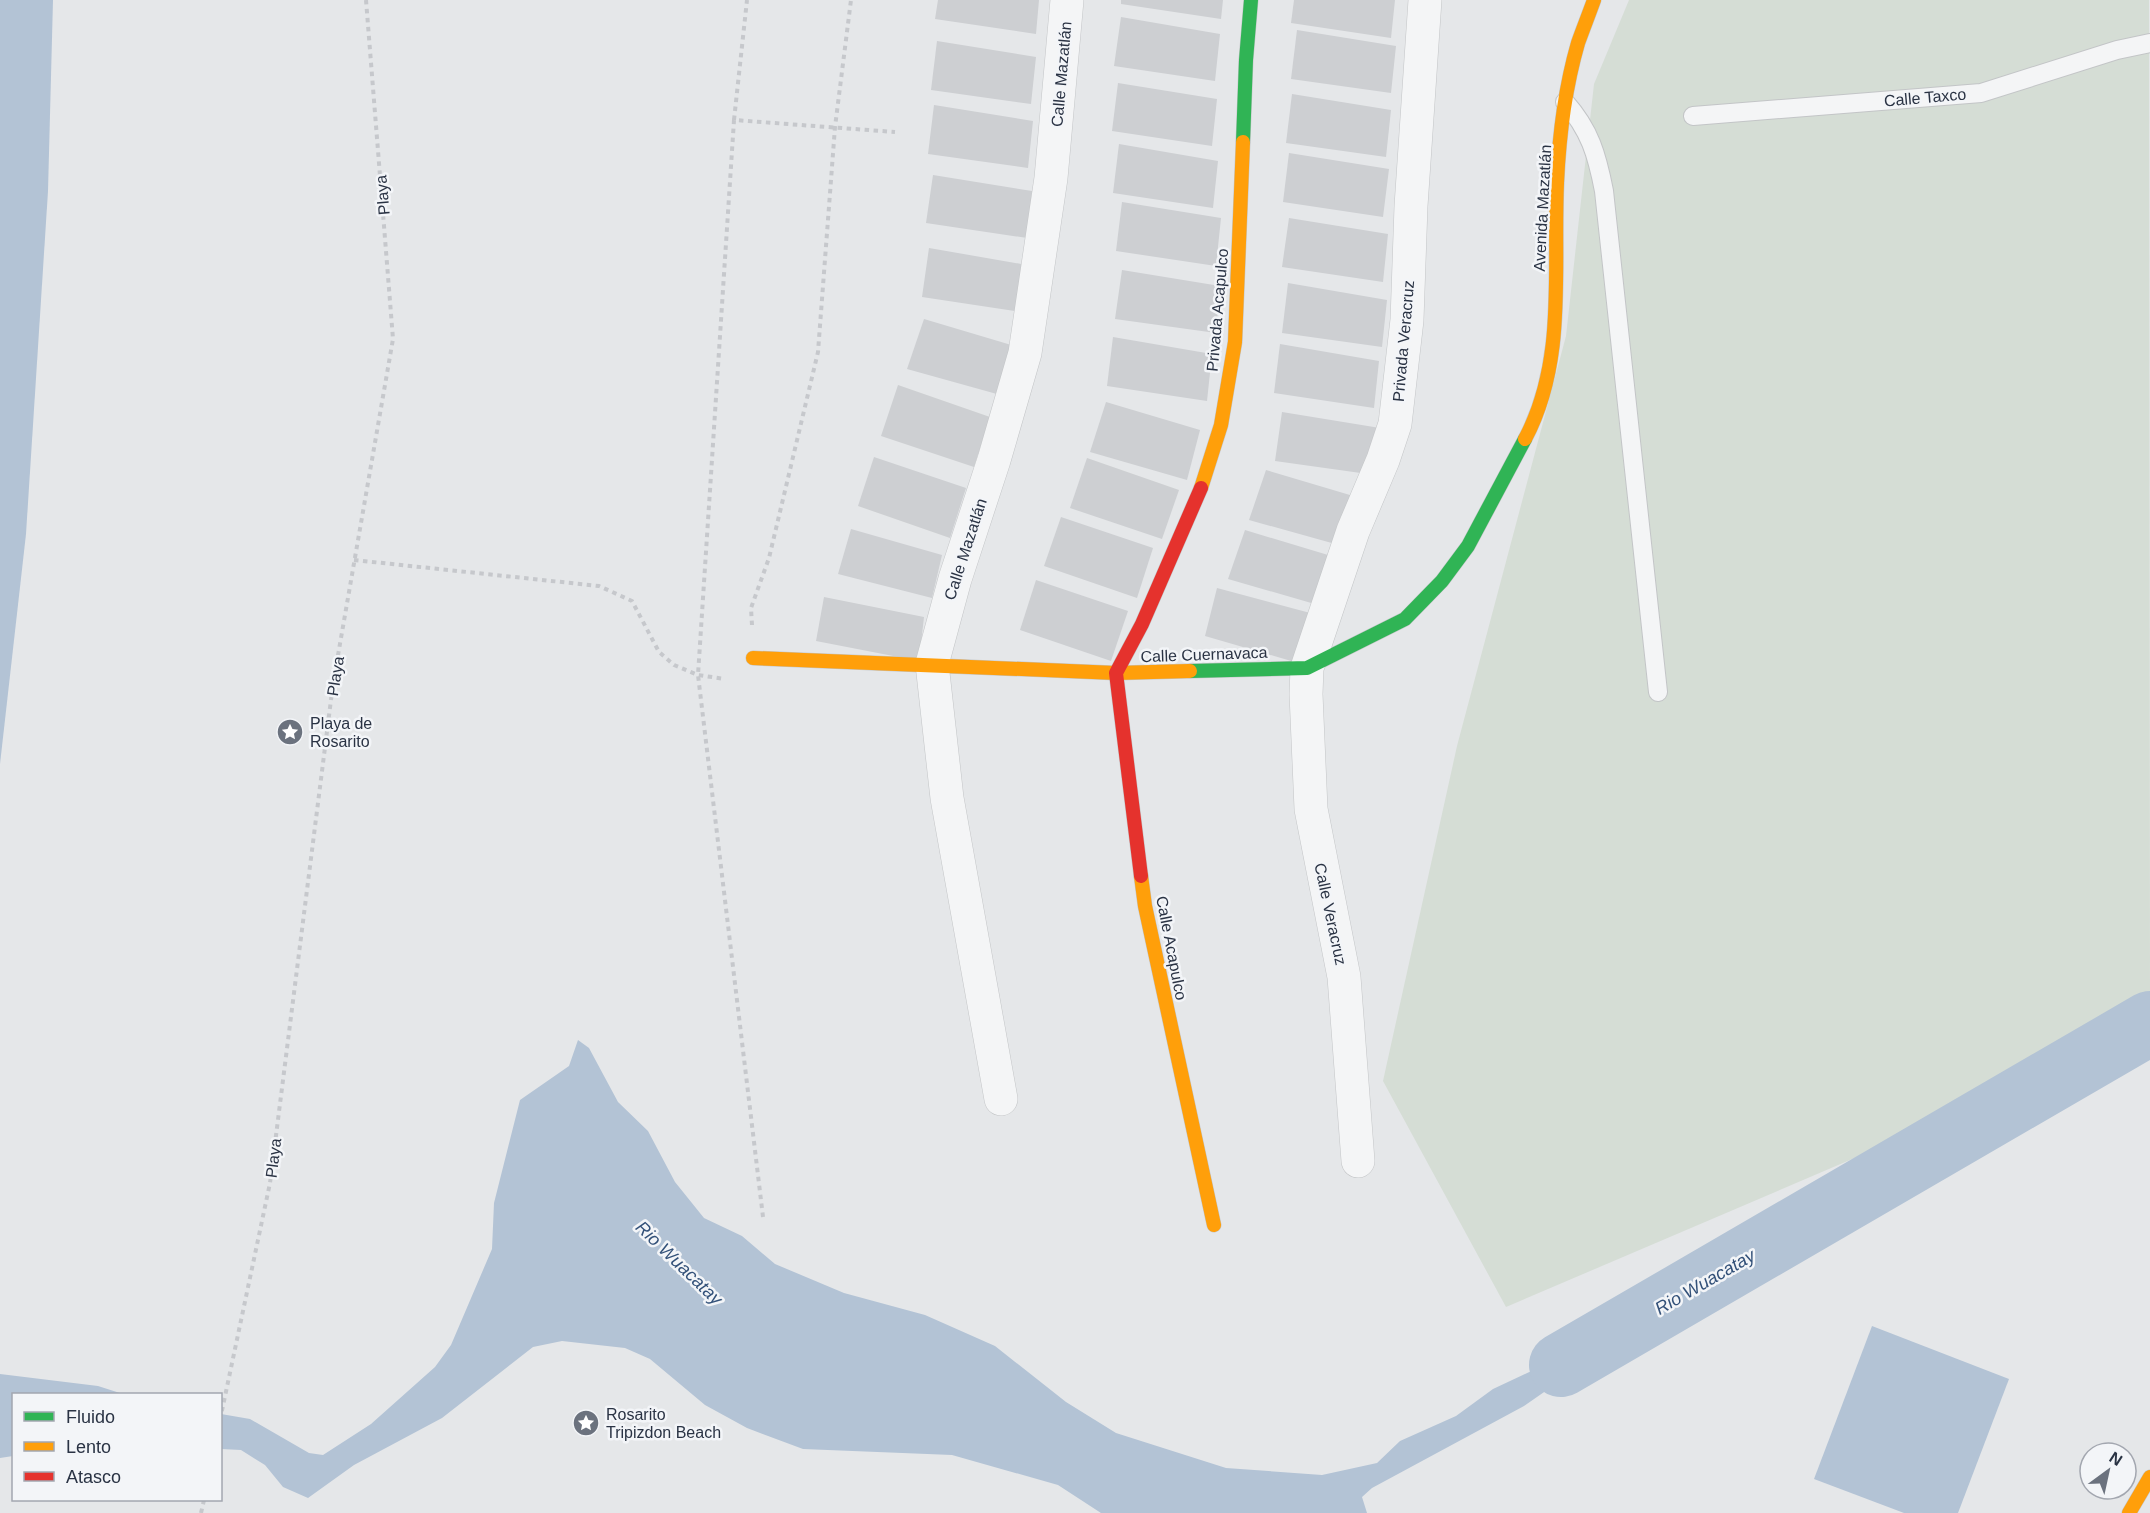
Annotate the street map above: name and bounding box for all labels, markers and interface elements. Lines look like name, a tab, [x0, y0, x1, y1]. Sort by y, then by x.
street label: Calle Mazatlán	[1048, 21, 1075, 127]
street label: Calle Taxco	[1883, 85, 1967, 110]
street label: Avenida Mazatlán	[1531, 144, 1554, 272]
street label: Playa	[372, 174, 393, 216]
street label: Privada Acapulco	[1204, 248, 1231, 372]
street label: Privada Veracruz	[1390, 280, 1417, 402]
street label: Calle Mazatlán	[941, 496, 990, 602]
street label: Calle Cuernavaca	[1140, 644, 1268, 665]
street label: Playa	[324, 655, 347, 697]
place label: Playa de Rosarito	[310, 715, 372, 750]
place icon: Playa de Rosarito	[275, 717, 305, 747]
street label: Calle Veracruz	[1311, 861, 1350, 967]
street label: Calle Acapulco	[1153, 895, 1190, 1002]
street label: Playa	[263, 1137, 284, 1179]
water label: Rio Wuacatay	[632, 1217, 727, 1310]
water label: Rio Wuacatay	[1651, 1245, 1759, 1319]
legend	[12, 1393, 222, 1501]
place label: Rosarito Tripizdon Beach	[606, 1406, 721, 1441]
text: Fluido	[66, 1407, 115, 1427]
place icon: Rosarito Tripizdon Beach	[571, 1408, 601, 1438]
text: Lento	[66, 1437, 111, 1457]
north arrow	[2078, 1441, 2138, 1501]
text: N	[2106, 1449, 2125, 1469]
text: Atasco	[66, 1467, 121, 1487]

